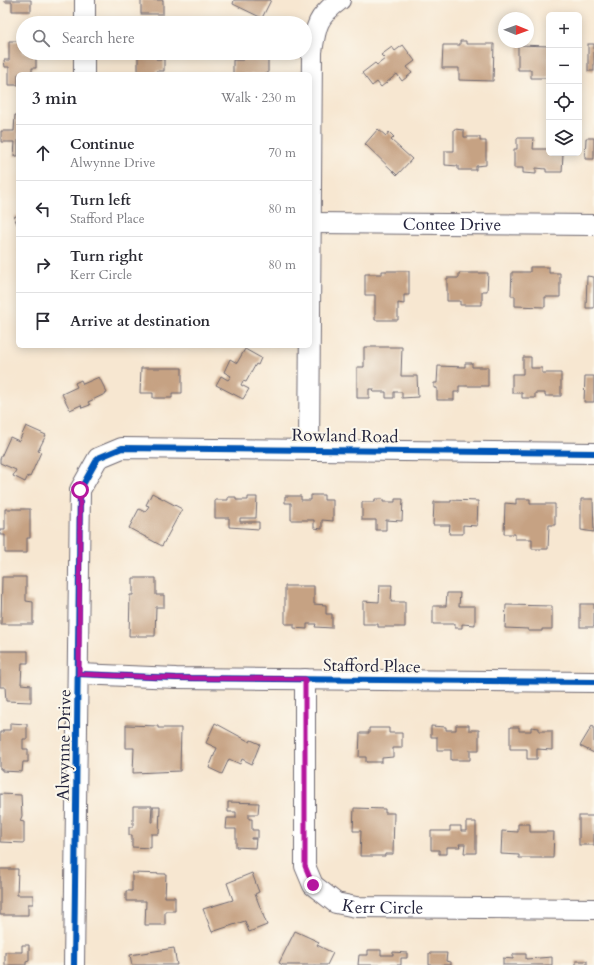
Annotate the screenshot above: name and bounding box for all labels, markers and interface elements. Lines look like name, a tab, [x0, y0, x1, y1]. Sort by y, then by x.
north arrow	[498, 12, 534, 48]
map controls	[546, 12, 582, 156]
button: +	[546, 12, 582, 48]
search box	[16, 16, 312, 60]
icon: search	[30, 27, 52, 49]
text: Search here	[62, 28, 135, 48]
button: −	[546, 48, 582, 84]
button: locate	[546, 84, 582, 120]
text: 3 min	[32, 87, 77, 110]
text: Walk · 230 m	[221, 89, 296, 107]
button: layers	[546, 120, 582, 156]
text: Continue	[70, 134, 135, 154]
icon: ahead	[32, 142, 54, 164]
text: 70 m	[268, 144, 296, 162]
text: Alwynne Drive	[70, 154, 155, 172]
text: Turn left	[70, 190, 131, 210]
icon: left	[32, 198, 54, 220]
text: 80 m	[268, 200, 296, 218]
text: Stafford Place	[70, 210, 145, 228]
street label: Contee Drive	[403, 212, 501, 236]
text: Turn right	[70, 246, 143, 266]
icon: right	[32, 254, 54, 276]
text: 80 m	[268, 256, 296, 274]
text: Kerr Circle	[70, 266, 132, 284]
icon: arrive	[32, 310, 54, 332]
text: Arrive at destination	[70, 311, 210, 331]
street label: Rowland Road	[291, 424, 399, 448]
route start	[71, 481, 89, 499]
street label: Stafford Place	[323, 654, 421, 678]
street label: Alwynne Drive	[52, 689, 76, 801]
route end	[304, 876, 322, 894]
street label: Kerr Circle	[340, 893, 423, 919]

